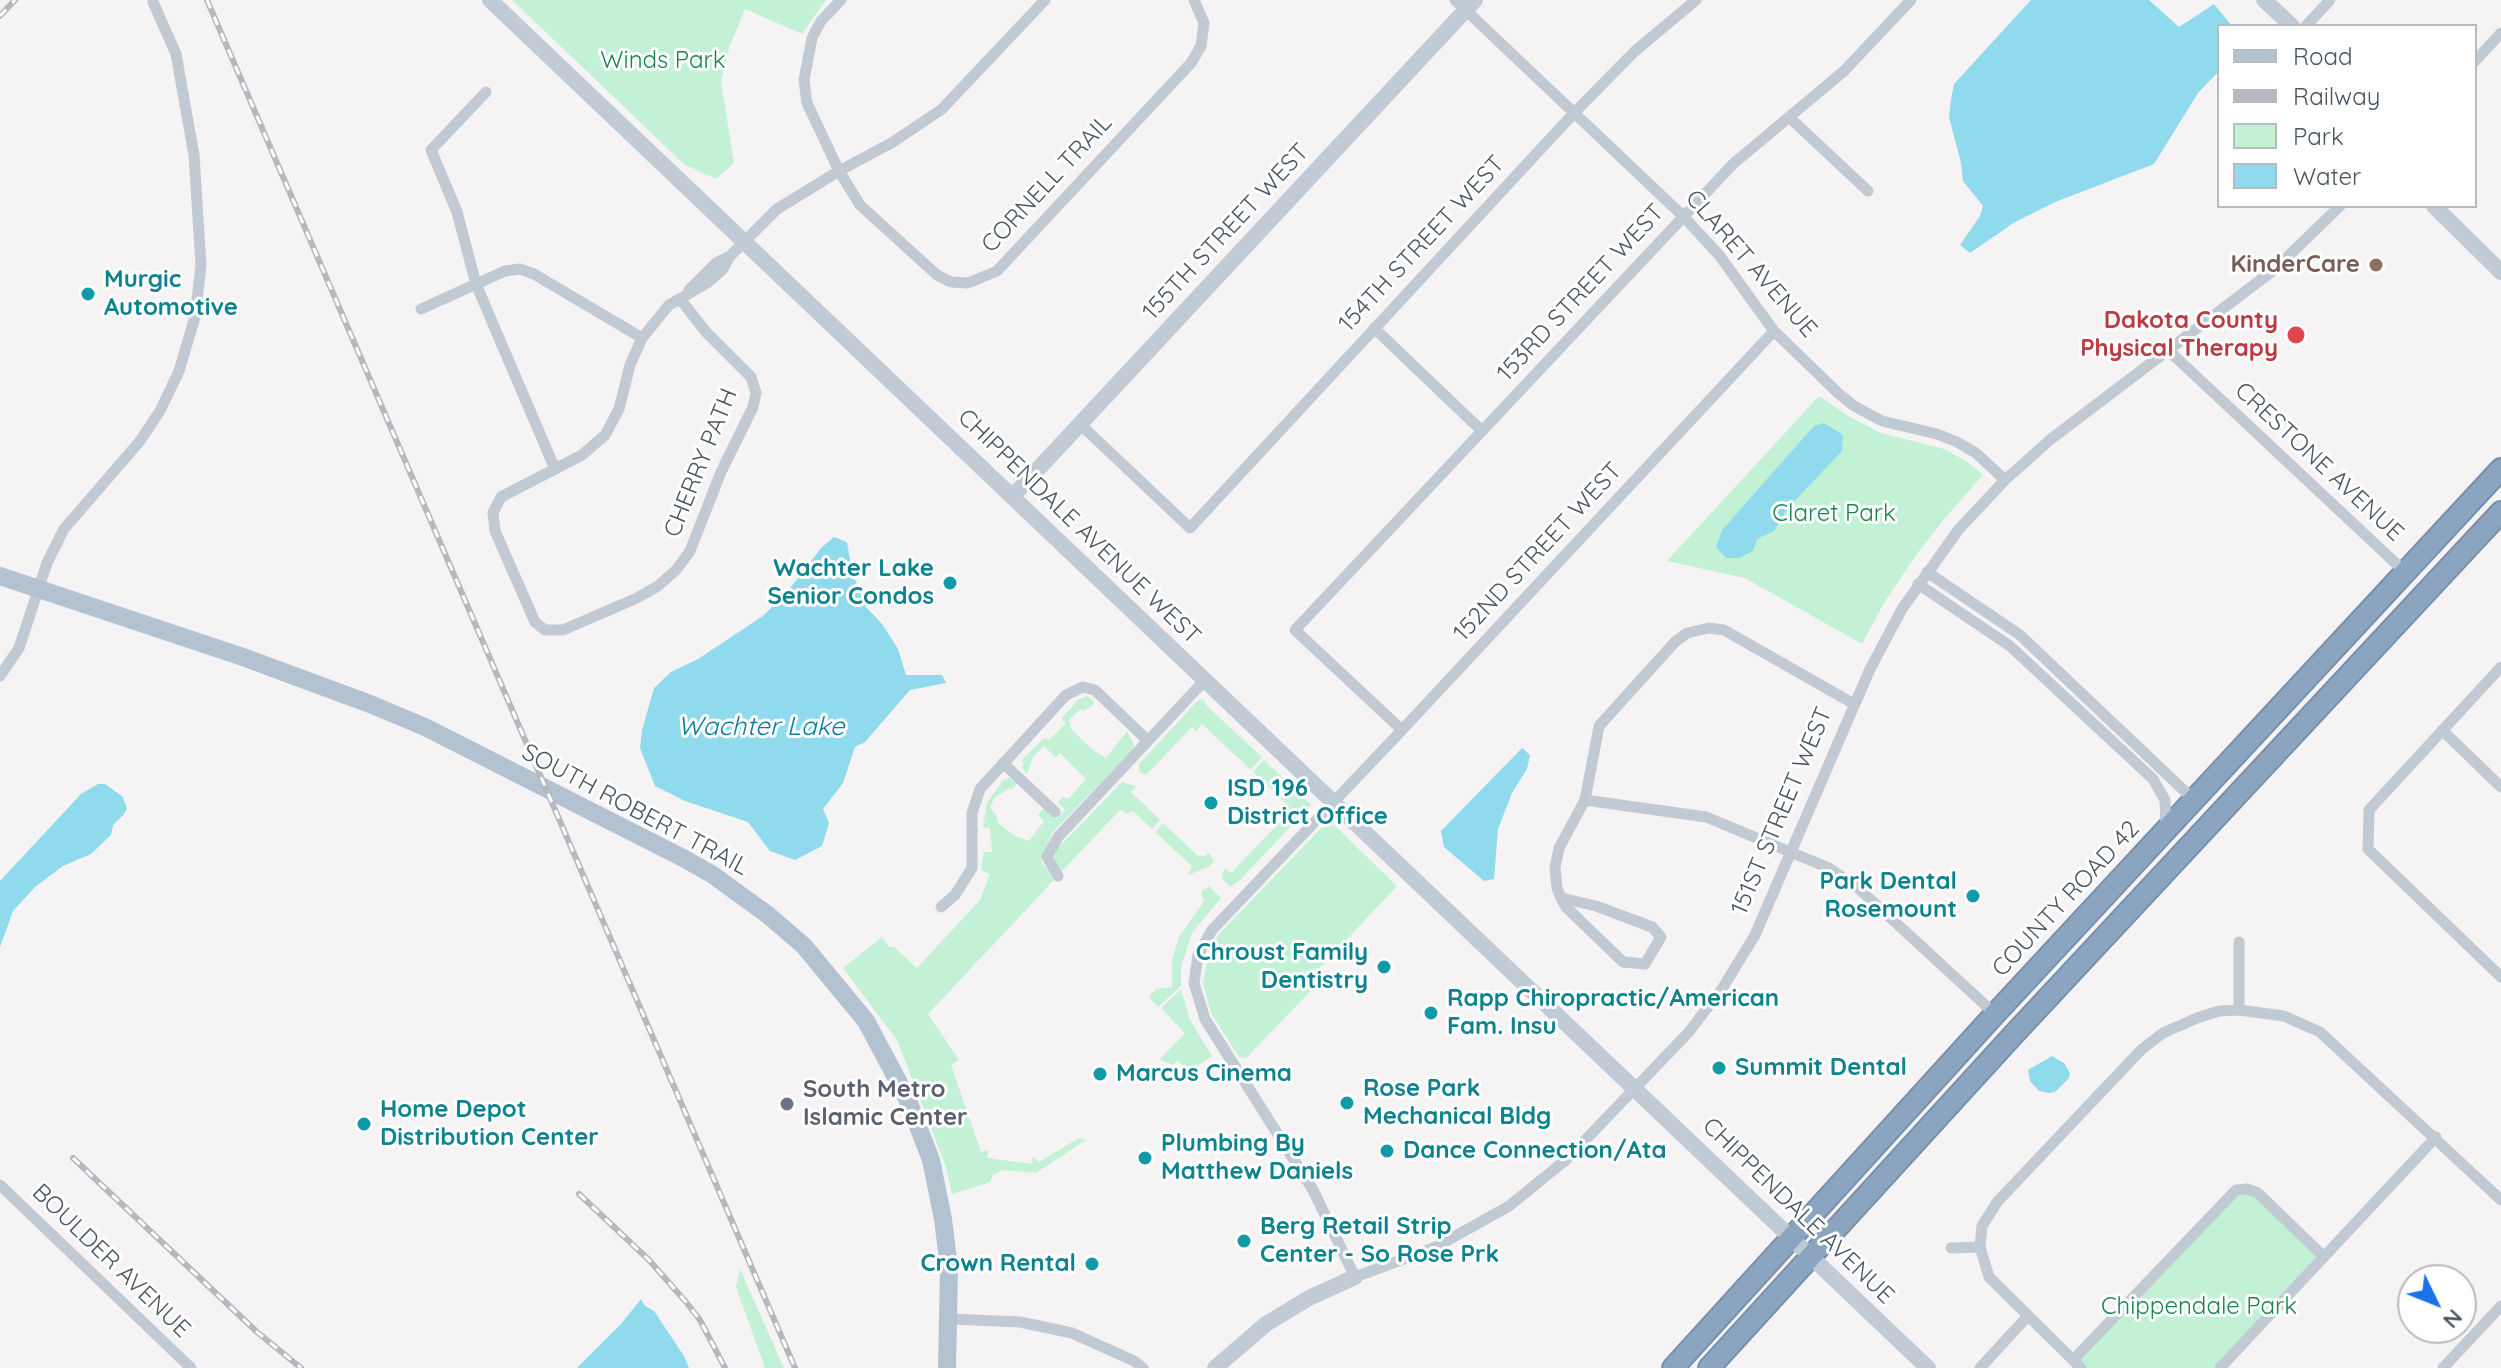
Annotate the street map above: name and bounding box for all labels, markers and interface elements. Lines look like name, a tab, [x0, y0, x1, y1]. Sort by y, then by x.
legend	[2217, 24, 2477, 208]
text: Road	[2293, 41, 2353, 71]
park label: Winds Park	[600, 47, 726, 75]
text: Railway	[2293, 81, 2380, 111]
street label: CORNELL TRAIL	[976, 109, 1118, 259]
text: Park	[2293, 121, 2344, 151]
street label: 155TH STREET WEST	[1137, 138, 1315, 326]
street label: 154TH STREET WEST	[1333, 150, 1511, 338]
text: Water	[2293, 161, 2361, 191]
street label: CLARET AVENUE	[1679, 184, 1823, 344]
street label: 153RD STREET WEST	[1491, 198, 1671, 388]
place label: KinderCare	[2230, 251, 2360, 279]
marker: KinderCare	[2367, 256, 2385, 274]
place label: Murgic Automotive	[104, 266, 238, 322]
marker: Murgic Automotive	[79, 285, 97, 303]
place label: Dakota County Physical Therapy	[2080, 307, 2278, 363]
marker: Dakota County Physical Therapy	[2285, 324, 2307, 346]
street label: CRESTONE AVENUE	[2229, 376, 2409, 548]
street label: CHERRY PATH	[658, 385, 744, 541]
street label: CHIPPENDALE AVENUE WEST	[951, 403, 1207, 651]
street label: 152ND STREET WEST	[1448, 457, 1628, 647]
park label: Claret Park	[1772, 500, 1896, 528]
place label: Wachter Lake Senior Condos	[767, 555, 934, 611]
marker: Wachter Lake Senior Condos	[941, 574, 959, 592]
street label: 151ST STREET WEST	[1725, 703, 1839, 919]
water label: Wachter Lake	[678, 711, 844, 743]
street label: SOUTH ROBERT TRAIL	[517, 738, 753, 882]
place label: ISD 196 District Office	[1227, 775, 1388, 831]
marker: ISD 196 District Office	[1202, 794, 1220, 812]
street label: COUNTY ROAD 42	[1986, 815, 2146, 983]
place label: Park Dental Rosemount	[1820, 868, 1957, 924]
marker: Park Dental Rosemount	[1964, 887, 1982, 905]
place label: Chroust Family Dentistry	[1196, 939, 1368, 995]
marker: Chroust Family Dentistry	[1375, 958, 1393, 976]
place label: Rapp Chiropractic/American Fam. Insu	[1447, 985, 1779, 1041]
marker: Rapp Chiropractic/American Fam. Insu	[1422, 1004, 1440, 1022]
place label: Summit Dental	[1735, 1054, 1907, 1082]
marker: Summit Dental	[1710, 1059, 1728, 1077]
place label: Marcus Cinema	[1116, 1060, 1292, 1088]
marker: Marcus Cinema	[1091, 1065, 1109, 1083]
place label: Rose Park Mechanical Bldg	[1363, 1075, 1551, 1131]
place label: South Metro Islamic Center	[803, 1076, 967, 1132]
marker: Rose Park Mechanical Bldg	[1338, 1094, 1356, 1112]
marker: South Metro Islamic Center	[778, 1095, 796, 1113]
place label: Home Depot Distribution Center	[380, 1096, 599, 1152]
street label: CHIPPENDALE AVENUE	[1696, 1112, 1900, 1310]
marker: Home Depot Distribution Center	[355, 1115, 373, 1133]
place label: Plumbing By Matthew Daniels	[1161, 1130, 1353, 1186]
place label: Dance Connection/Ata	[1403, 1137, 1667, 1165]
marker: Dance Connection/Ata	[1378, 1142, 1396, 1160]
marker: Plumbing By Matthew Daniels	[1136, 1149, 1154, 1167]
street label: BOULDER AVENUE	[26, 1178, 196, 1344]
place label: Berg Retail Strip Center - So Rose Prk	[1260, 1213, 1499, 1269]
marker: Berg Retail Strip Center - So Rose Prk	[1235, 1232, 1253, 1250]
place label: Crown Rental	[920, 1250, 1076, 1278]
marker: Crown Rental	[1083, 1255, 1101, 1273]
north arrow	[2397, 1264, 2477, 1344]
park label: Chippendale Park	[2101, 1293, 2297, 1321]
text: N	[2437, 1304, 2469, 1334]

